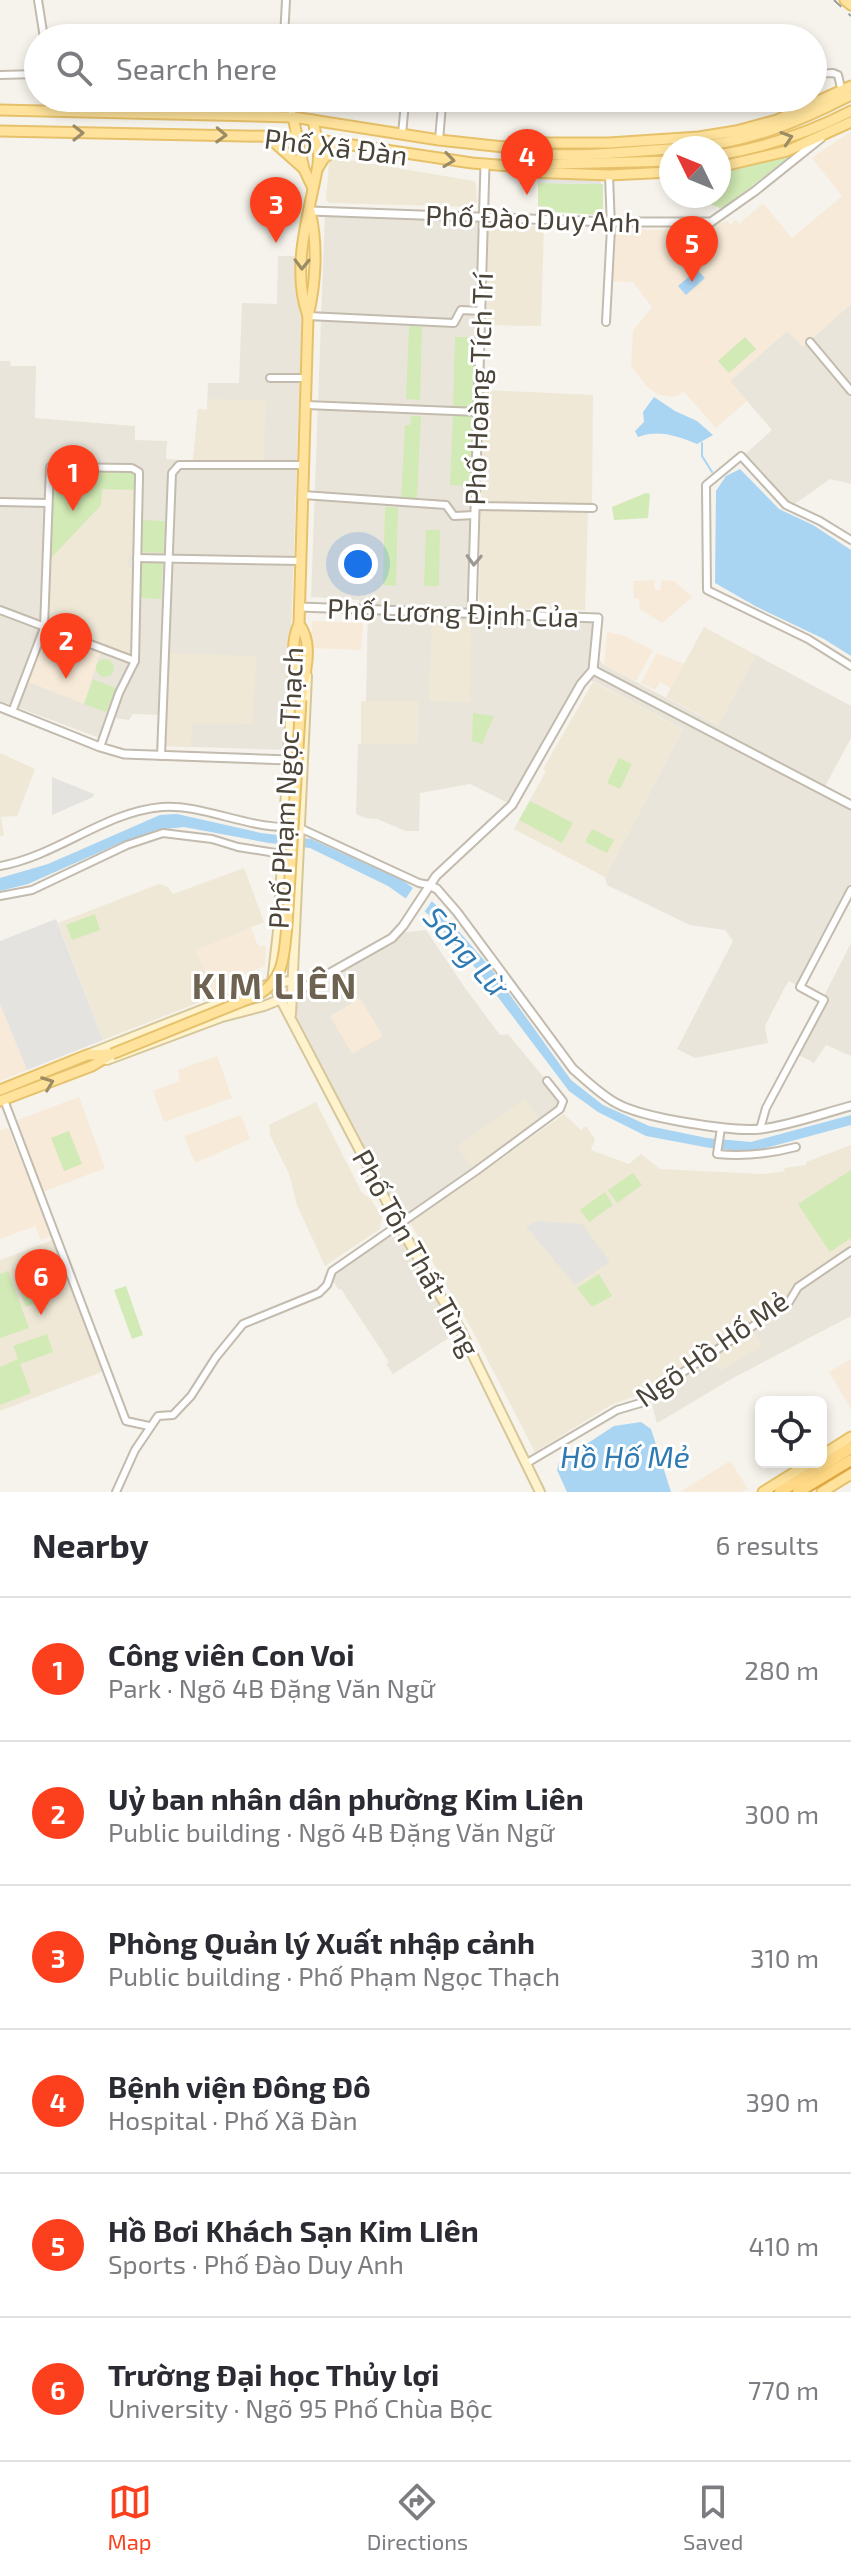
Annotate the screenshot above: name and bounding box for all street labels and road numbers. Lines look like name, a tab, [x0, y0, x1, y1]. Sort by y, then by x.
street label: Phố Xã Đàn	[263, 120, 410, 172]
street label: Phố Đào Duy Anh	[425, 197, 641, 239]
street label: Phố Hoàng Tích Trí	[457, 271, 499, 506]
street label: Phố Lương Định Của	[326, 591, 580, 633]
street label: Phố Phạm Ngọc Thạch	[261, 646, 309, 930]
street label: Phố Tôn Thất Tùng	[346, 1143, 488, 1362]
street label: Ngõ Hồ Hố Mẻ	[628, 1283, 794, 1413]

